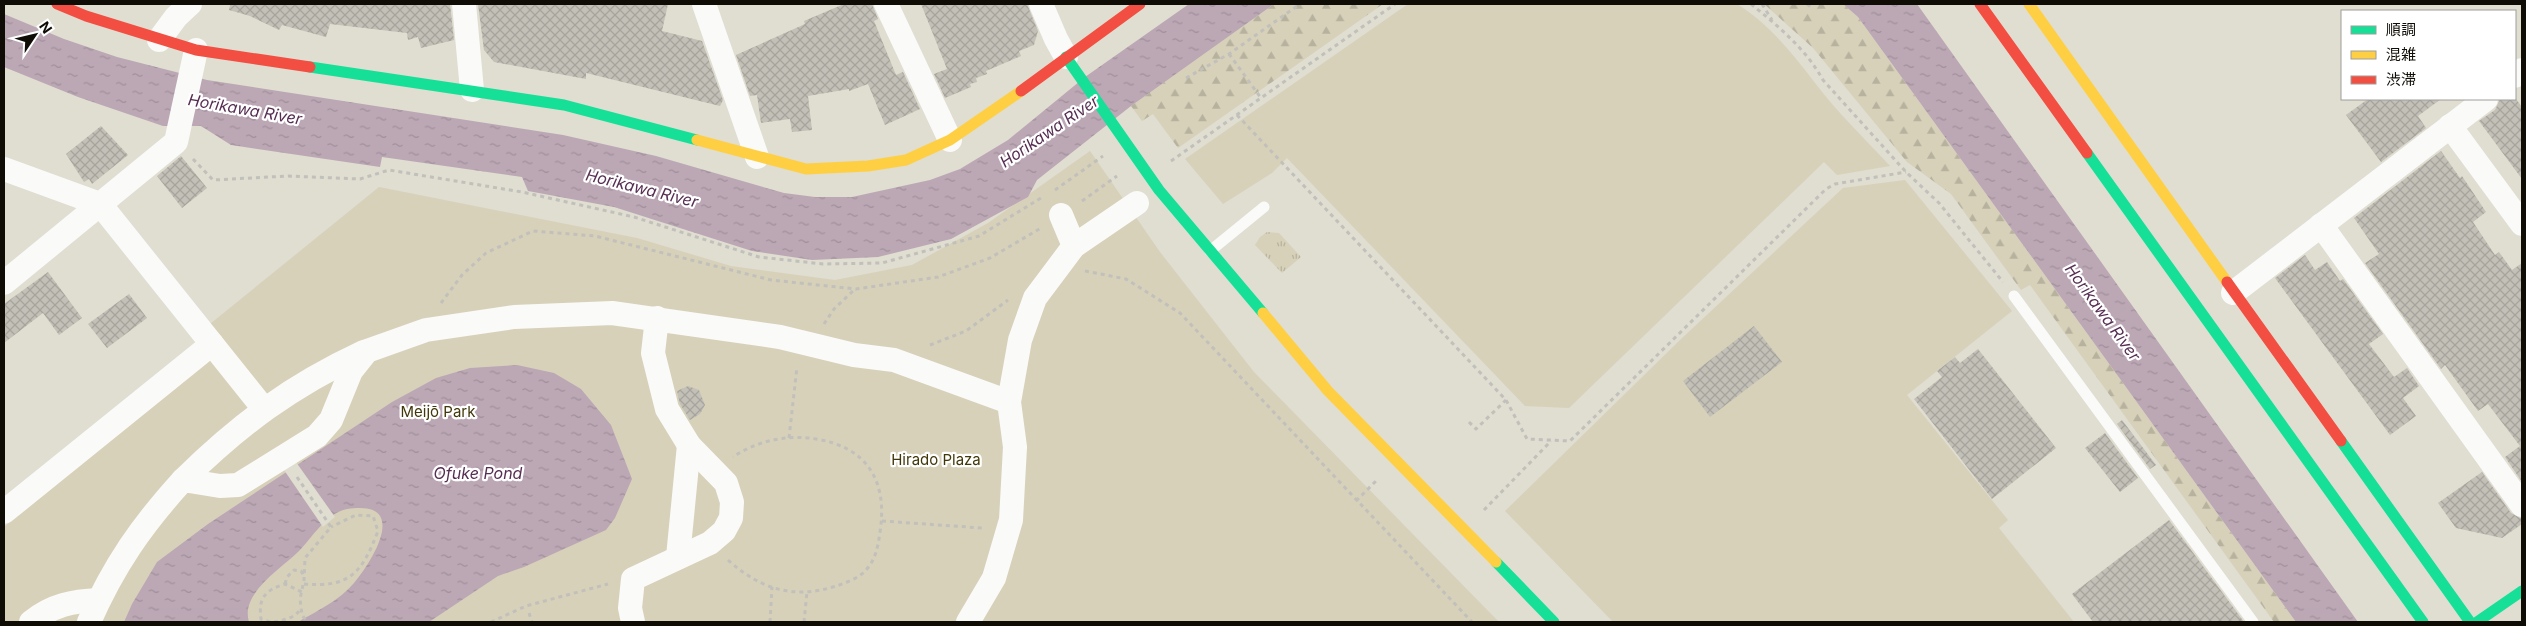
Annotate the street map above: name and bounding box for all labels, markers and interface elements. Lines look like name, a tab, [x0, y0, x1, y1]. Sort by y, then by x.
north arrow	[10, 10, 60, 60]
legend	[2341, 10, 2516, 100]
text: N	[36, 18, 56, 37]
text: 順調	[2386, 20, 2416, 39]
text: 混雑	[2386, 45, 2416, 64]
text: 渋滞	[2386, 70, 2416, 89]
water label: Horikawa River	[187, 89, 304, 129]
water label: Horikawa River	[996, 90, 1103, 171]
water label: Horikawa River	[584, 164, 701, 212]
water label: Horikawa River	[2061, 260, 2145, 365]
park label: Meijō Park	[401, 402, 476, 421]
park label: Hirado Plaza	[891, 450, 981, 469]
water label: Ofuke Pond	[434, 463, 523, 483]

